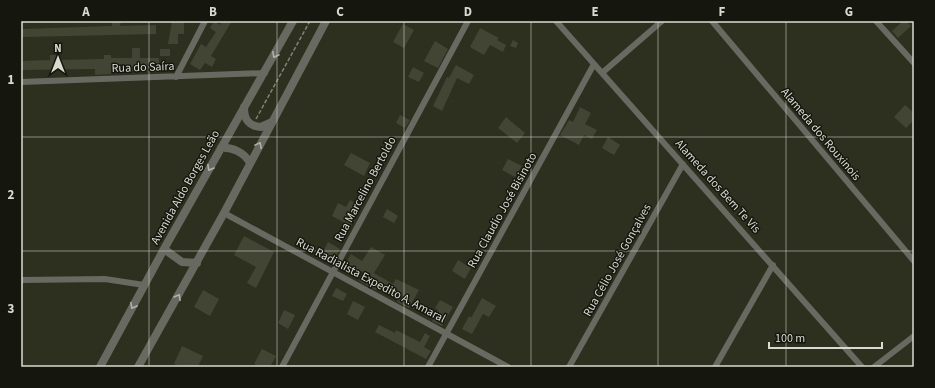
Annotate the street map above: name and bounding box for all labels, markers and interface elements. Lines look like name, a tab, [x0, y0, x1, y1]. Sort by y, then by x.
text: A	[81, 3, 90, 21]
text: B	[209, 3, 217, 21]
text: C	[336, 3, 344, 21]
text: D	[464, 3, 472, 21]
text: E	[591, 3, 599, 21]
text: F	[719, 3, 726, 21]
text: G	[845, 3, 853, 21]
north arrow	[38, 38, 78, 78]
text: N	[54, 41, 62, 56]
one-way arrow	[272, 51, 280, 58]
street label: Rua do Saíra	[111, 58, 175, 77]
text: 1	[8, 71, 15, 89]
street label: Alameda dos Rouxinois	[777, 84, 865, 184]
street label: Avenida Aldo Borges Leão	[147, 127, 224, 248]
street label: Rua Marcelino Bertoldo	[330, 134, 400, 245]
street label: Alameda dos Bem Te Vis	[671, 136, 764, 237]
one-way arrow	[255, 142, 262, 149]
street label: Rua Claudio José Bisinoto	[464, 149, 541, 271]
one-way arrow	[207, 164, 214, 171]
text: 2	[8, 186, 15, 204]
street label: Rua Célio José Gonçalves	[579, 201, 656, 320]
street label: Rua Radialista Expedito A. Amaral	[293, 234, 449, 327]
one-way arrow	[173, 293, 180, 301]
text: 3	[8, 300, 15, 318]
one-way arrow	[130, 302, 138, 309]
scale bar	[769, 324, 882, 350]
text: 100 m	[775, 330, 805, 347]

